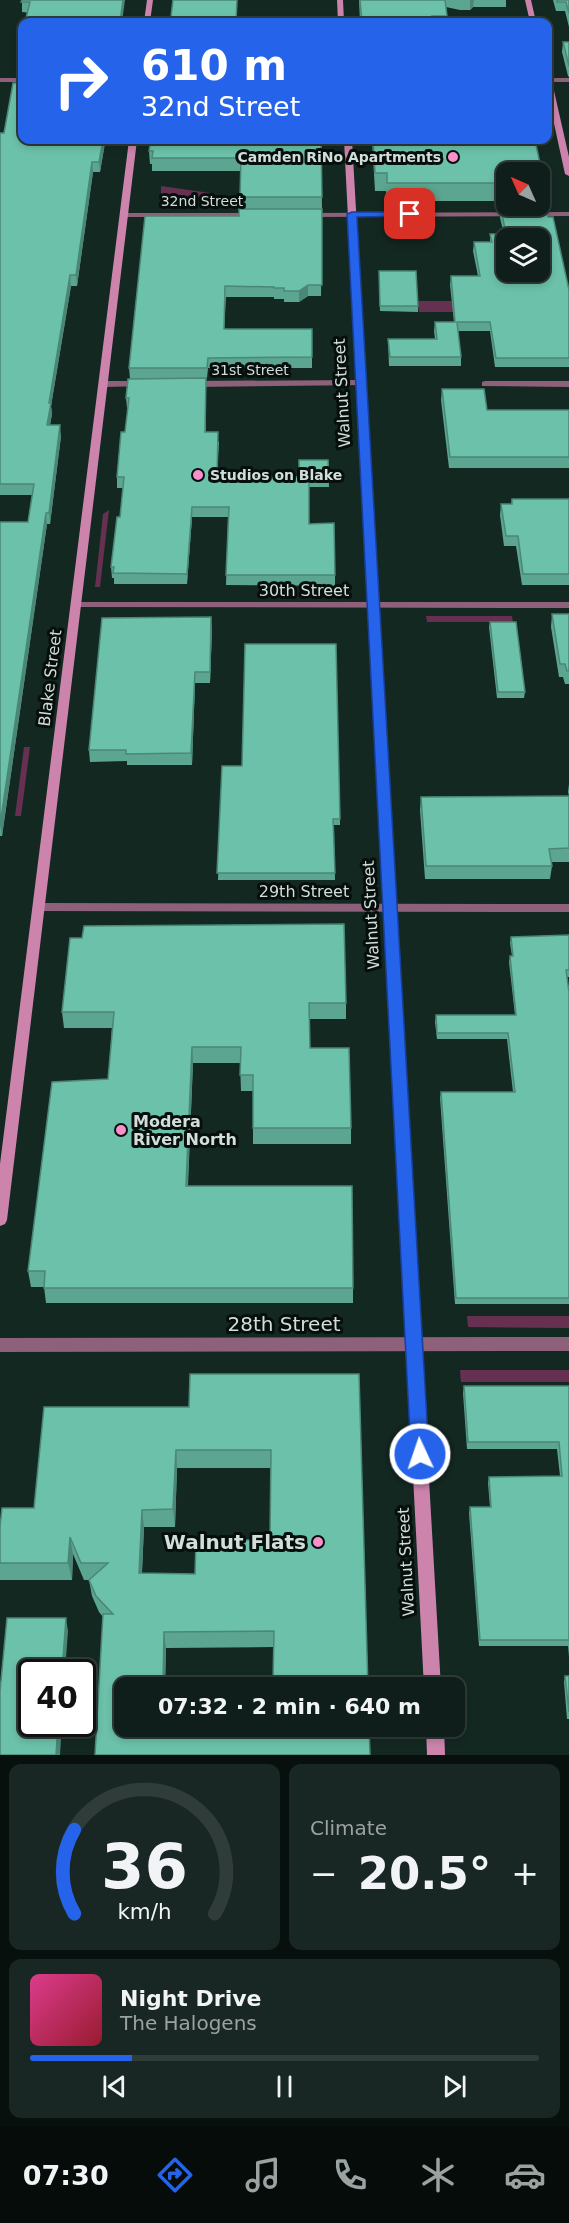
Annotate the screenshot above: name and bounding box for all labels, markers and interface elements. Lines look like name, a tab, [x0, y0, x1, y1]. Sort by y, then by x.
text: 610 m	[141, 41, 287, 90]
icon: right	[42, 42, 120, 120]
text: 32nd Street	[141, 91, 300, 122]
place label: Camden RiNo Apartments	[238, 149, 441, 165]
marker: Camden RiNo Apartments	[446, 150, 460, 164]
north arrow	[496, 162, 550, 216]
map controls	[496, 162, 550, 282]
pin	[384, 188, 435, 239]
street label: 32nd Street	[161, 193, 244, 209]
icon: arrive	[393, 197, 426, 230]
button: layers	[496, 228, 550, 282]
street label: Walnut Street	[330, 338, 354, 448]
street label: 31st Street	[211, 362, 289, 378]
place label: Studios on Blake	[210, 467, 342, 483]
marker: Studios on Blake	[191, 468, 205, 482]
street label: 30th Street	[259, 581, 349, 600]
street label: Blake Street	[35, 628, 65, 728]
street label: Walnut Street	[359, 860, 383, 970]
street label: 29th Street	[259, 882, 349, 901]
place label: Modera River North	[133, 1112, 237, 1149]
marker: Modera River North	[114, 1123, 128, 1137]
street label: 28th Street	[227, 1312, 341, 1336]
position arrow	[388, 1422, 452, 1486]
street label: Walnut Street	[394, 1507, 418, 1617]
place label: Walnut Flats	[164, 1530, 306, 1554]
marker: Walnut Flats	[311, 1535, 325, 1549]
speed limit sign: 40	[18, 1659, 96, 1737]
text: 07:32 · 2 min · 640 m	[158, 1694, 421, 1719]
text: Climate	[310, 1816, 387, 1840]
text: 36	[101, 1830, 188, 1903]
text: 20.5°	[358, 1847, 491, 1900]
text: −	[310, 1854, 338, 1893]
text: +	[511, 1854, 539, 1893]
text: km/h	[117, 1899, 172, 1924]
text: Night Drive	[120, 1986, 261, 2011]
text: The Halogens	[120, 2011, 257, 2035]
icon: previous	[98, 2070, 131, 2103]
icon: pause	[268, 2070, 301, 2103]
icon: next	[438, 2070, 471, 2103]
icon: directions	[154, 2154, 196, 2196]
icon: music	[242, 2154, 284, 2196]
icon: phone	[329, 2154, 371, 2196]
icon: climate	[417, 2154, 459, 2196]
icon: car	[504, 2154, 546, 2196]
text: 07:30	[23, 2160, 109, 2191]

